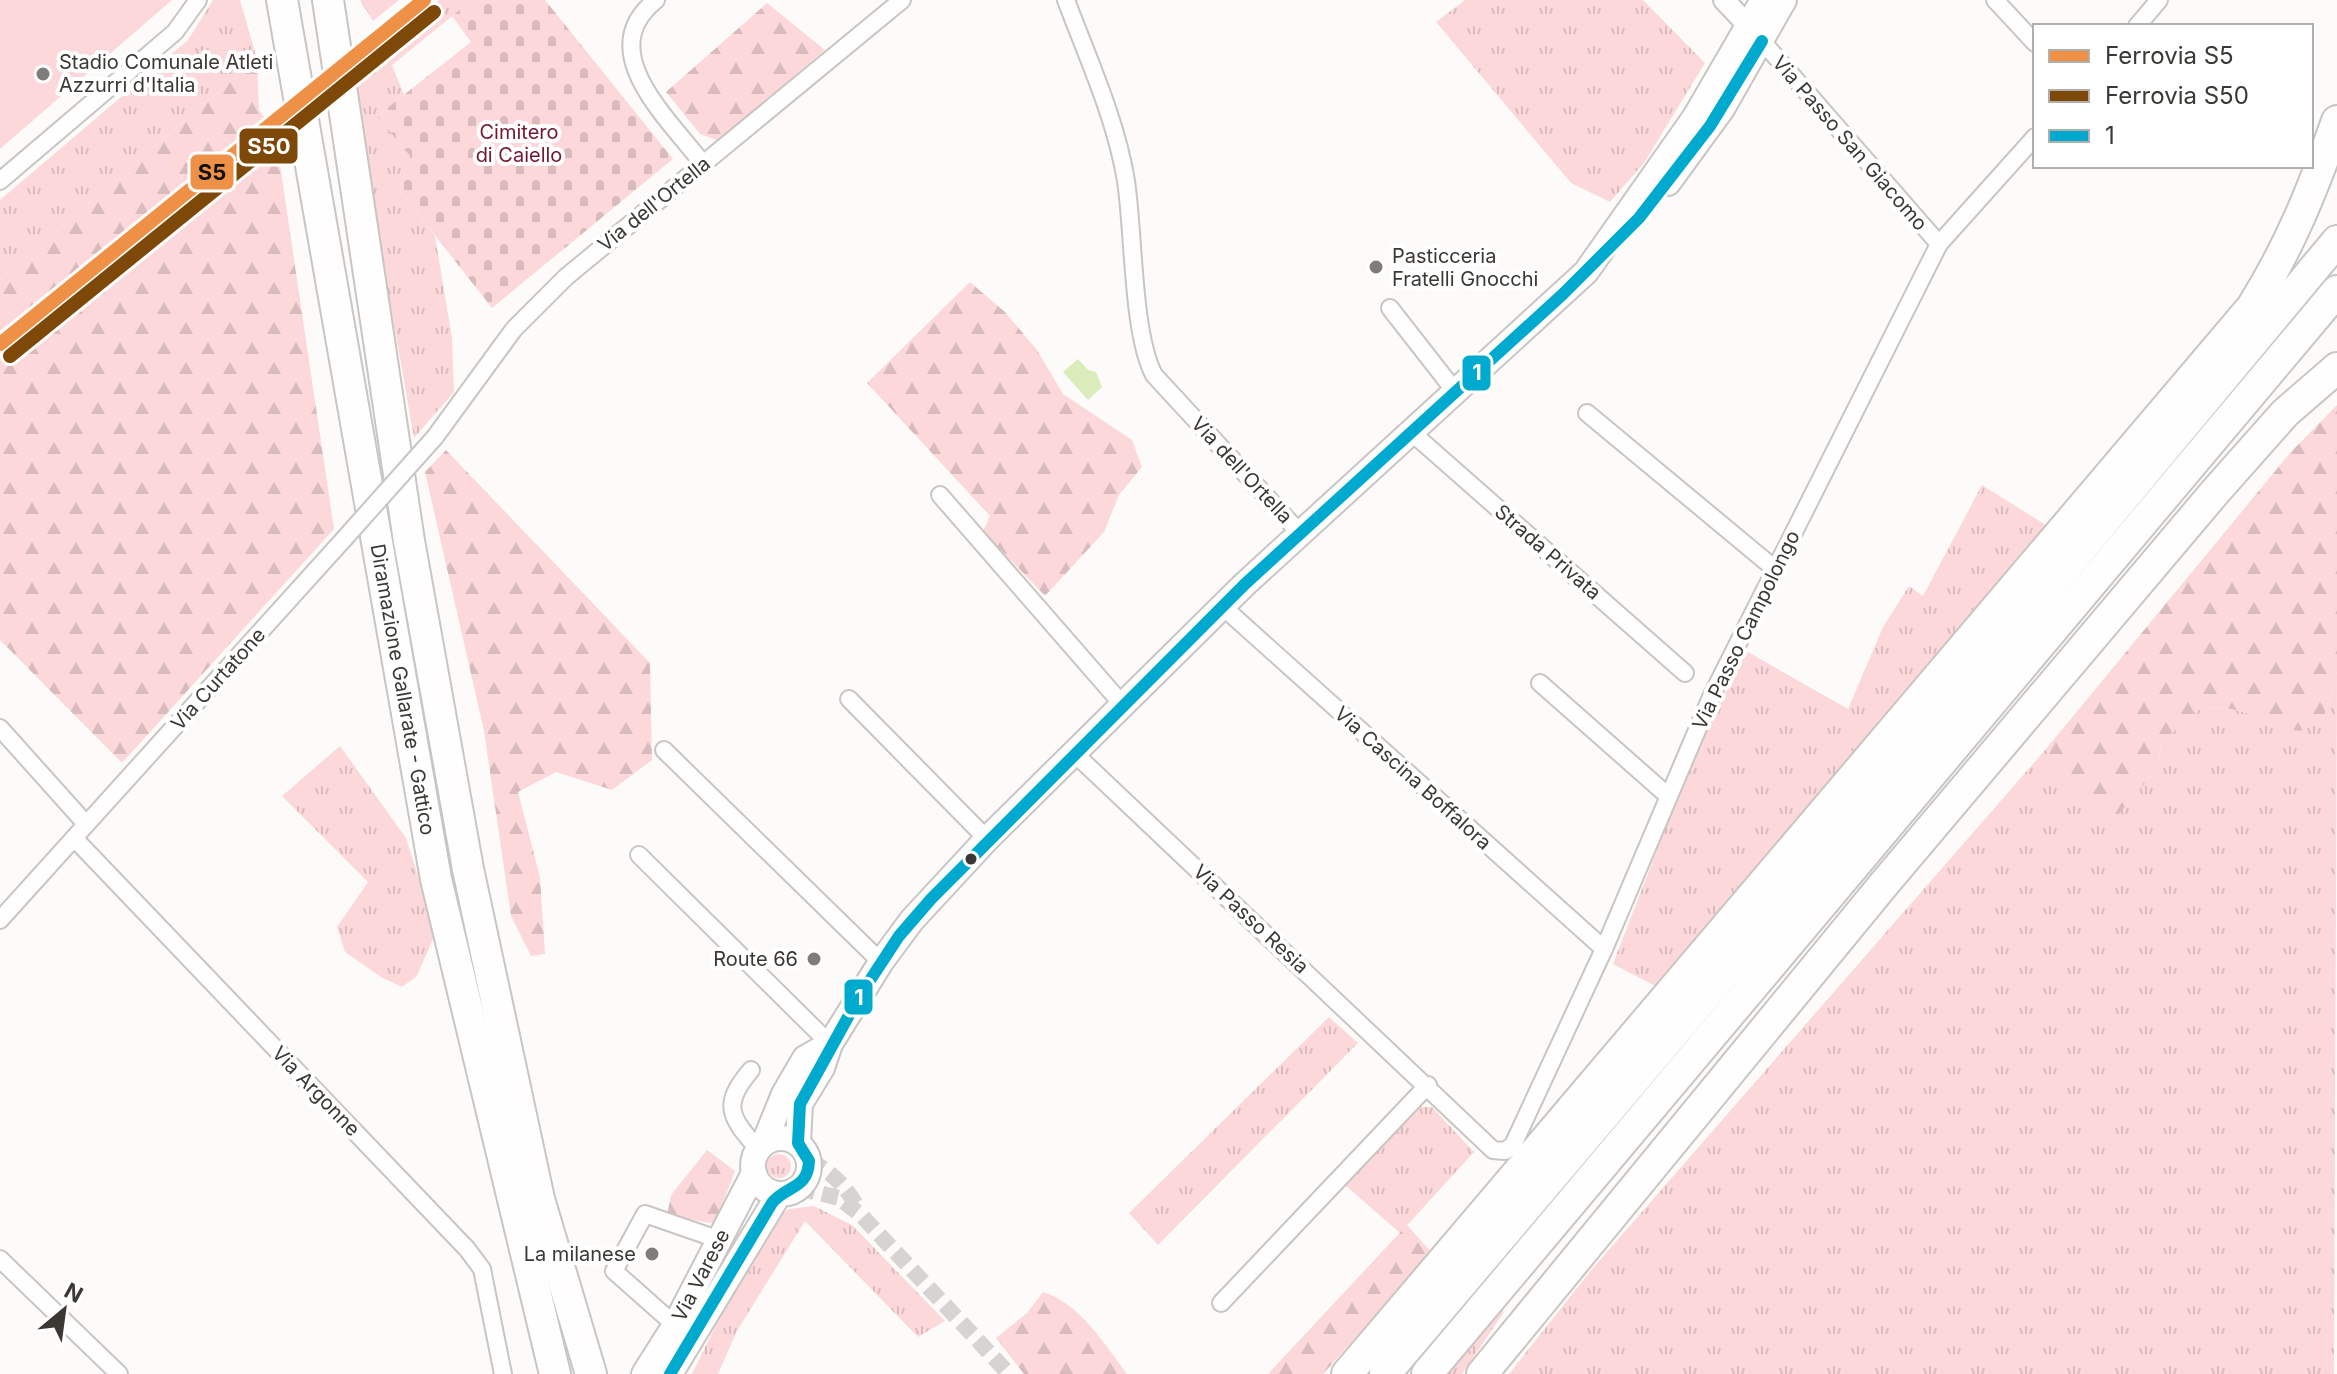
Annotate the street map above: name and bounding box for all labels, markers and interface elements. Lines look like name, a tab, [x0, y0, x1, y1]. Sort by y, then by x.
legend	[2033, 24, 2313, 168]
text: Ferrovia S5	[2105, 41, 2234, 70]
place label: Stadio Comunale Atleti Azzurri d'Italia	[59, 50, 273, 97]
street label: Via Passo San Giacomo	[1768, 51, 1932, 235]
marker: Stadio Comunale Atleti Azzurri d'Italia	[34, 65, 52, 83]
text: Ferrovia S50	[2105, 81, 2249, 110]
park label: Cimitero di Caiello	[476, 120, 562, 167]
text: 1	[2105, 121, 2115, 150]
line badge: S50	[238, 127, 299, 165]
text: S50	[247, 133, 291, 159]
street label: Via dell'Ortella	[593, 152, 715, 256]
line badge: S5	[189, 153, 235, 191]
text: S5	[198, 159, 226, 185]
place label: Pasticceria Fratelli Gnocchi	[1392, 244, 1538, 291]
marker: Pasticceria Fratelli Gnocchi	[1367, 258, 1385, 276]
line badge: 1	[1461, 354, 1492, 392]
text: 1	[1472, 359, 1482, 385]
street label: Via dell'Ortella	[1186, 412, 1298, 528]
street label: Strada Privata	[1490, 499, 1606, 605]
street label: Via Passo Campolongo	[1687, 526, 1805, 734]
street label: Diramazione Gallarate - Gattico	[366, 542, 440, 837]
street label: Via Curtatone	[166, 623, 270, 735]
street label: Via Cascina Boffalora	[1330, 701, 1496, 855]
unlabelled marker	[963, 851, 979, 867]
street label: Via Passo Resia	[1188, 859, 1314, 979]
place label: Route 66	[713, 947, 798, 971]
marker: Route 66	[805, 950, 823, 968]
line badge: 1	[843, 978, 874, 1016]
text: 1	[854, 984, 864, 1010]
street label: Via Argonne	[267, 1041, 365, 1141]
street label: Via Varese	[667, 1225, 735, 1325]
place label: La milanese	[524, 1242, 636, 1266]
marker: La milanese	[643, 1245, 661, 1263]
north arrow	[24, 1270, 104, 1350]
text: N	[60, 1277, 87, 1308]

